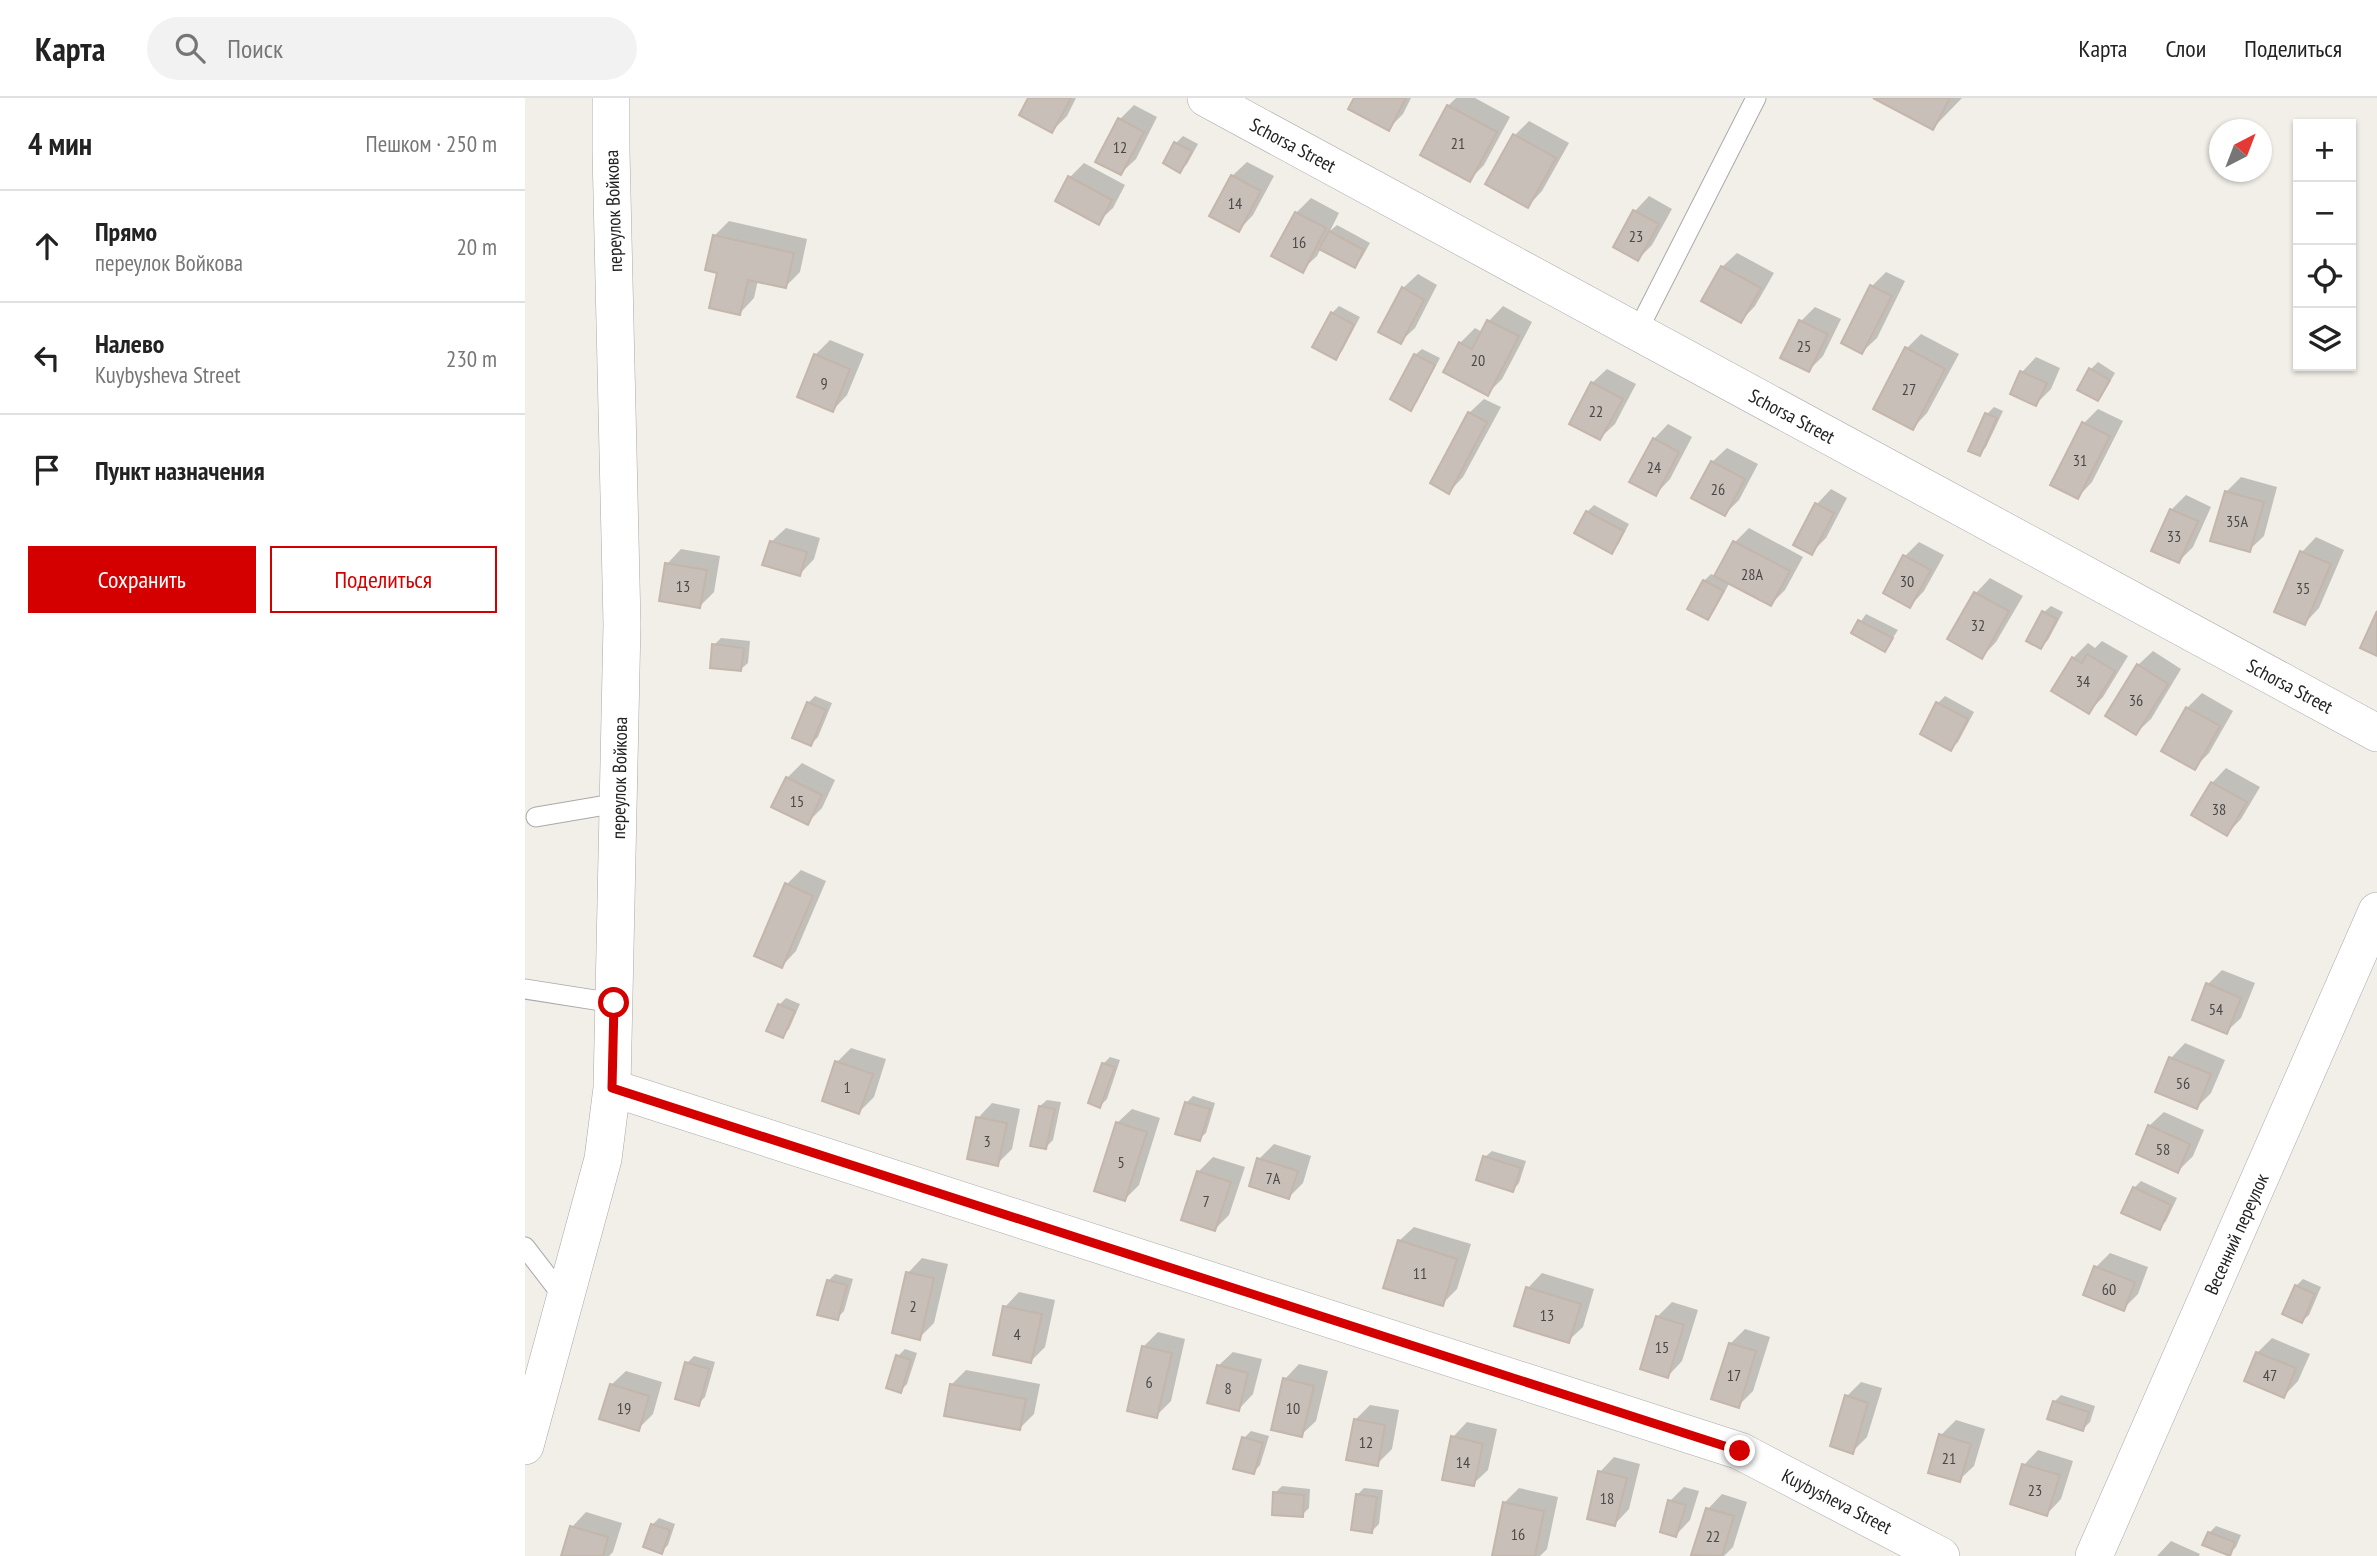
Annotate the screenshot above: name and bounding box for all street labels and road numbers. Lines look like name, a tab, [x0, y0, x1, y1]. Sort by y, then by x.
street label: Schorsa Street	[1246, 112, 1341, 178]
street label: переулок Войкова	[599, 149, 627, 273]
street label: Schorsa Street	[1745, 383, 1840, 449]
street label: Schorsa Street	[2243, 653, 2338, 719]
street label: переулок Войкова	[606, 717, 632, 839]
street label: Весенний переулок	[2199, 1169, 2274, 1298]
street label: Kuybysheva Street	[1778, 1463, 1897, 1539]

